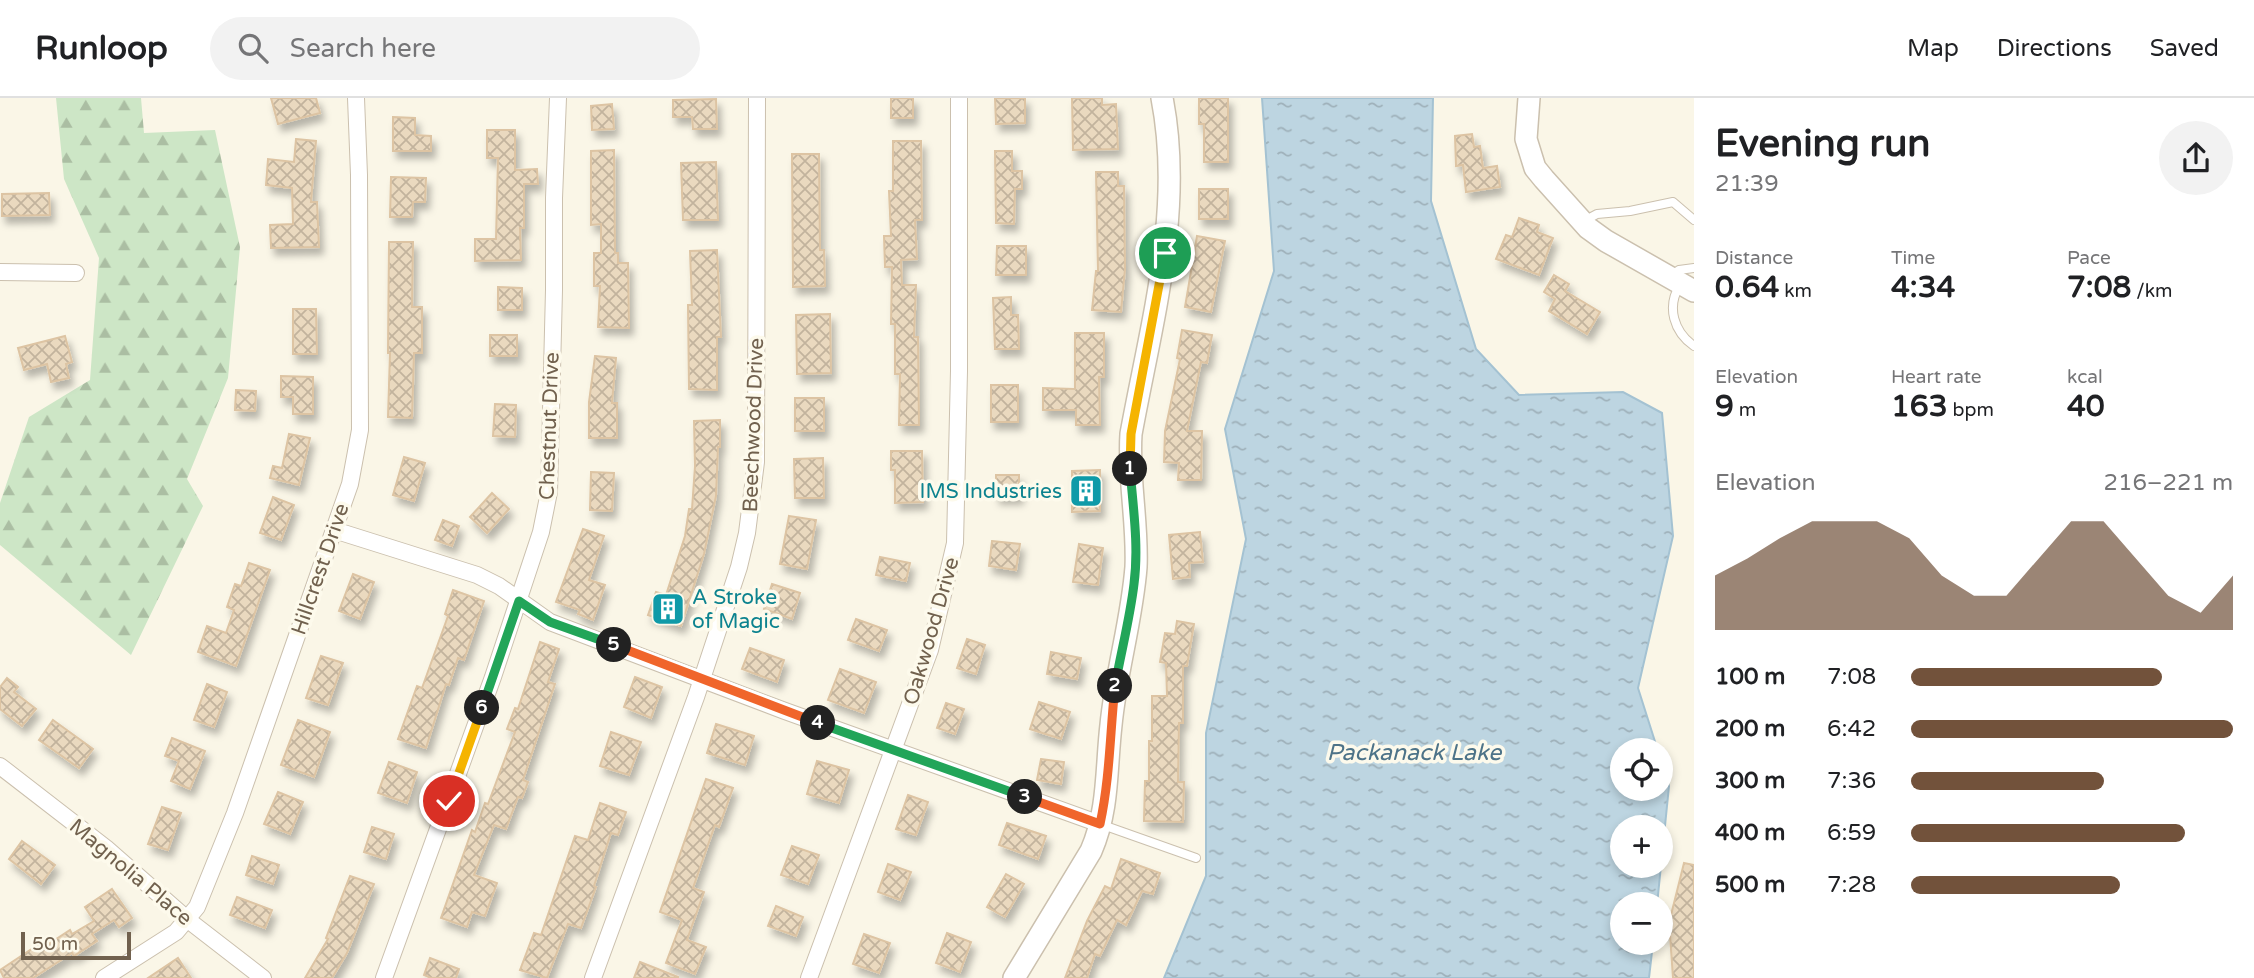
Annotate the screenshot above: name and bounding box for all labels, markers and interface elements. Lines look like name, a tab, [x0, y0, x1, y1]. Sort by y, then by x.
search box	[210, 17, 700, 80]
text: Runloop	[35, 29, 168, 68]
icon: search	[234, 29, 272, 67]
text: Search here	[290, 33, 436, 64]
text: Map	[1907, 34, 1959, 63]
text: Directions	[1997, 34, 2112, 63]
text: Saved	[2150, 34, 2219, 63]
text: Evening run	[1715, 121, 1930, 167]
button: share	[2159, 121, 2233, 195]
text: 21:39	[1715, 170, 1779, 198]
pin	[1135, 223, 1195, 283]
icon: arrive	[1146, 234, 1184, 272]
text: Distance	[1715, 247, 1793, 269]
text: Time	[1891, 247, 1935, 269]
text: Pace	[2067, 247, 2111, 269]
text: 0.64	[1715, 269, 1779, 306]
text: 4:34	[1891, 269, 1955, 306]
text: 7:08	[2067, 269, 2131, 306]
text: km	[1779, 280, 1812, 302]
text: /km	[2131, 280, 2172, 302]
street label: Beechwood Drive	[738, 337, 769, 513]
street label: Chestnut Drive	[534, 352, 565, 500]
text: Elevation	[1715, 366, 1798, 388]
text: Heart rate	[1891, 366, 1982, 388]
text: kcal	[2067, 366, 2103, 388]
text: 9	[1715, 388, 1734, 425]
text: 163	[1891, 388, 1948, 425]
text: 40	[2067, 388, 2105, 425]
text: m	[1734, 399, 1756, 421]
text: bpm	[1948, 399, 1994, 421]
pin: 1	[1112, 452, 1148, 486]
text: 1	[1124, 457, 1135, 479]
text: Elevation	[1715, 469, 1816, 497]
text: 216–221 m	[2104, 469, 2233, 497]
building icon: IMS Industries	[1067, 472, 1105, 510]
place label: IMS Industries	[919, 479, 1062, 504]
street label: Hillcrest Drive	[286, 500, 355, 638]
street label: Oakwood Drive	[898, 554, 965, 708]
place label: A Stroke of Magic	[692, 585, 780, 634]
building icon: A Stroke of Magic	[649, 590, 687, 628]
pin: 5	[596, 628, 632, 662]
text: 5	[608, 633, 619, 655]
text: 100 m	[1715, 663, 1785, 691]
text: 7:08	[1827, 663, 1876, 691]
pin: 2	[1098, 668, 1132, 704]
text: 2	[1109, 674, 1120, 696]
pin: 6	[464, 690, 500, 726]
text: 6	[476, 696, 487, 718]
pin: 4	[800, 706, 836, 740]
text: 4	[812, 711, 823, 733]
text: 200 m	[1715, 715, 1785, 743]
text: 6:42	[1827, 715, 1876, 743]
map controls	[1610, 738, 1673, 955]
button: locate	[1610, 738, 1673, 801]
water label: Packanack Lake	[1327, 739, 1503, 767]
text: 300 m	[1715, 767, 1785, 795]
text: 7:36	[1827, 767, 1876, 795]
pin	[419, 771, 479, 831]
pin: 3	[1007, 780, 1042, 814]
icon: check	[430, 782, 468, 820]
text: 3	[1019, 785, 1030, 807]
street label: Magnolia Place	[64, 814, 197, 931]
button: +	[1610, 815, 1673, 878]
text: 400 m	[1715, 819, 1785, 847]
text: 6:59	[1827, 819, 1876, 847]
text: 500 m	[1715, 871, 1785, 899]
text: 7:28	[1827, 871, 1876, 899]
button: −	[1610, 892, 1673, 955]
scale bar	[21, 929, 131, 961]
text: 50 m	[32, 933, 78, 955]

